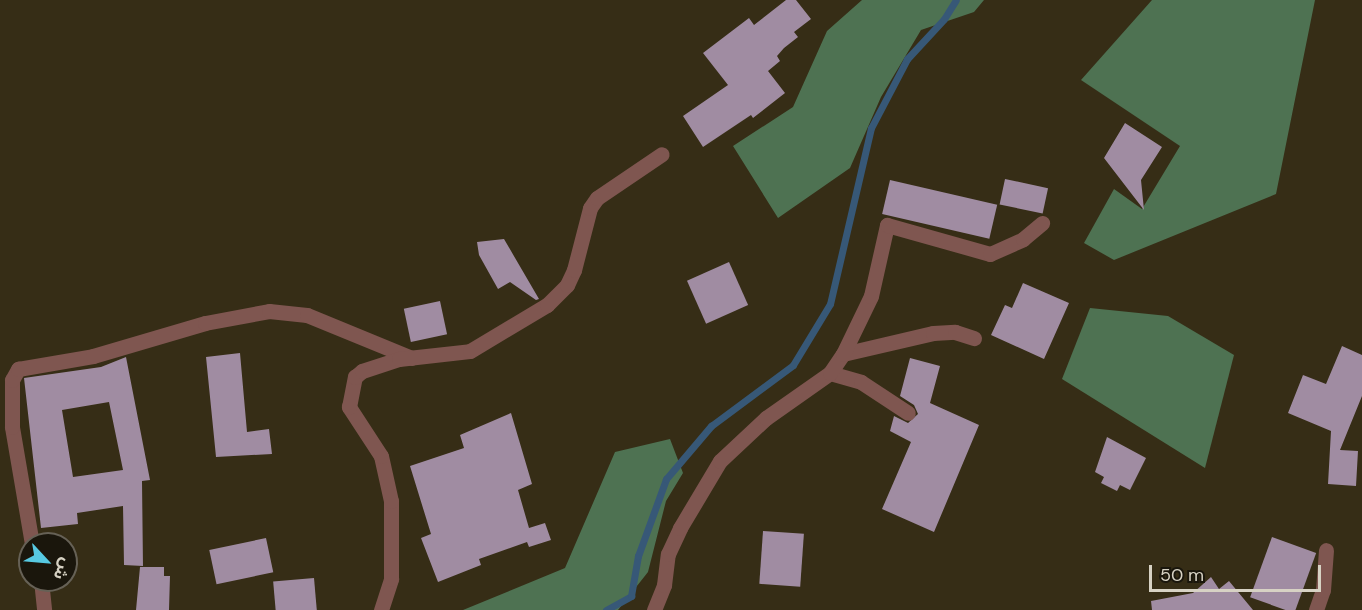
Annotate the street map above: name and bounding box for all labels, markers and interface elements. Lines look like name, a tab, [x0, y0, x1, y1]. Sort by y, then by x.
north arrow	[18, 532, 78, 592]
scale bar	[1152, 553, 1324, 591]
text: ش	[49, 555, 77, 584]
text: 50 m	[1160, 563, 1204, 587]

